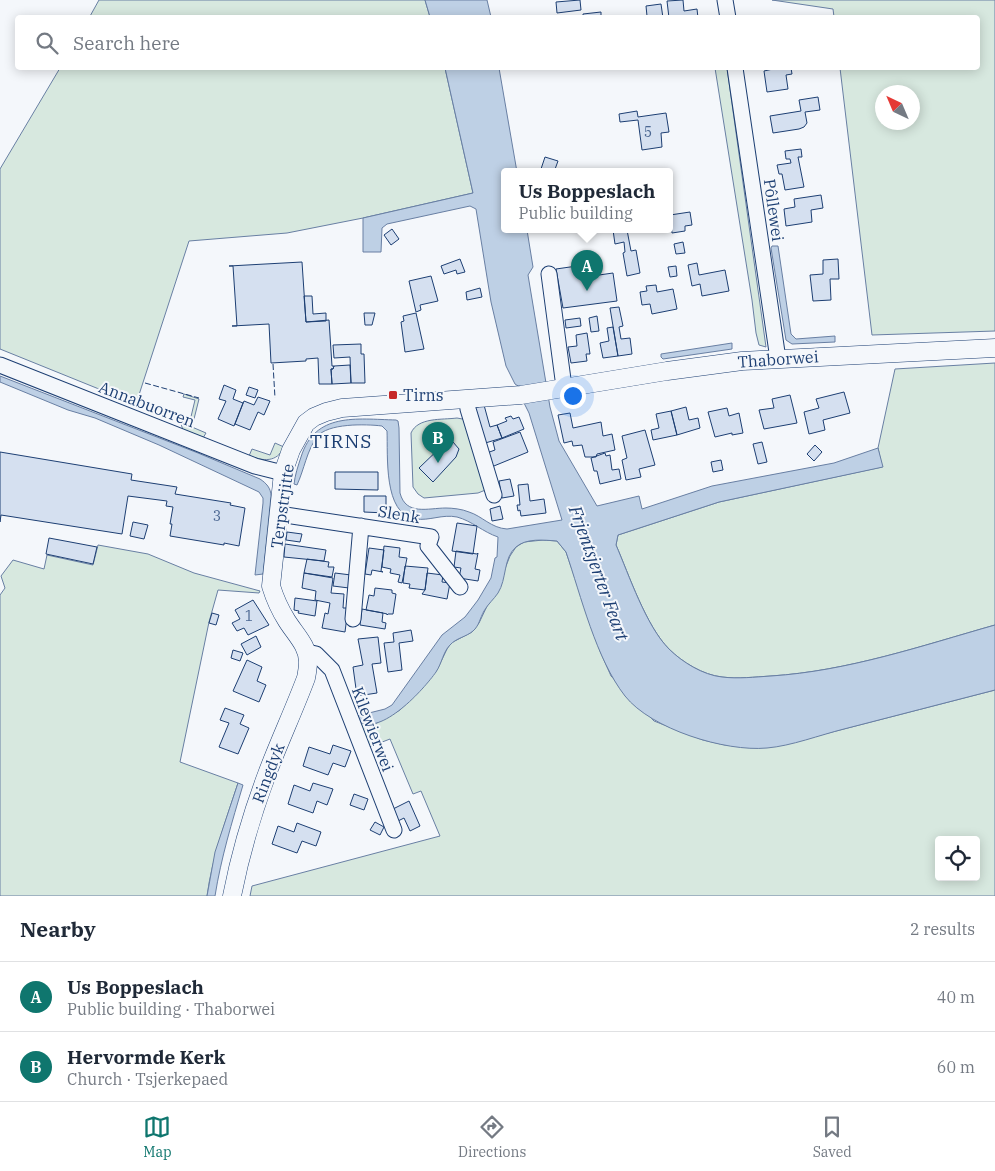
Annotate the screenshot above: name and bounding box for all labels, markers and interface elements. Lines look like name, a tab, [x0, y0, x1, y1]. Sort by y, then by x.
search box	[15, 15, 980, 70]
icon: search	[33, 29, 61, 57]
text: Search here	[73, 31, 180, 55]
north arrow	[875, 85, 920, 130]
house number: 5	[644, 123, 652, 141]
popup	[501, 168, 673, 233]
street label: Pôllewei	[760, 177, 788, 243]
text: Us Boppeslach	[519, 179, 655, 203]
text: Public building	[519, 203, 633, 223]
pin: A	[571, 250, 603, 291]
street label: Thaborwei	[737, 346, 819, 372]
street label: Annabuorren	[96, 376, 198, 432]
your location	[560, 383, 586, 409]
place label: Tirns	[403, 385, 444, 405]
marker: Tirns	[387, 389, 399, 401]
pin: B	[422, 422, 454, 463]
district label: TIRNS	[310, 429, 372, 453]
street label: Terpstrjitte	[266, 462, 298, 550]
street label: Slenk	[377, 501, 422, 527]
water label: Frjentsjerter Feart	[564, 501, 634, 644]
house number: 3	[213, 507, 221, 525]
house number: 1	[245, 607, 253, 625]
street label: Kilewierwei	[348, 684, 398, 774]
street label: Ringdyk	[248, 740, 289, 806]
map controls	[935, 836, 980, 881]
button: locate	[935, 836, 980, 881]
text: Nearby	[20, 915, 96, 943]
text: 2 results	[910, 919, 975, 939]
text: Us Boppeslach	[67, 975, 204, 999]
text: A	[30, 987, 42, 1007]
text: 40 m	[937, 987, 975, 1007]
text: Public building · Thaborwei	[67, 999, 275, 1019]
text: Hervormde Kerk	[67, 1045, 225, 1069]
text: B	[30, 1057, 42, 1077]
text: 60 m	[937, 1057, 975, 1077]
text: Church · Tsjerkepaed	[67, 1069, 228, 1089]
tab: Map	[143, 1113, 172, 1161]
tab: Directions	[458, 1113, 526, 1161]
tab: Saved	[813, 1113, 852, 1161]

